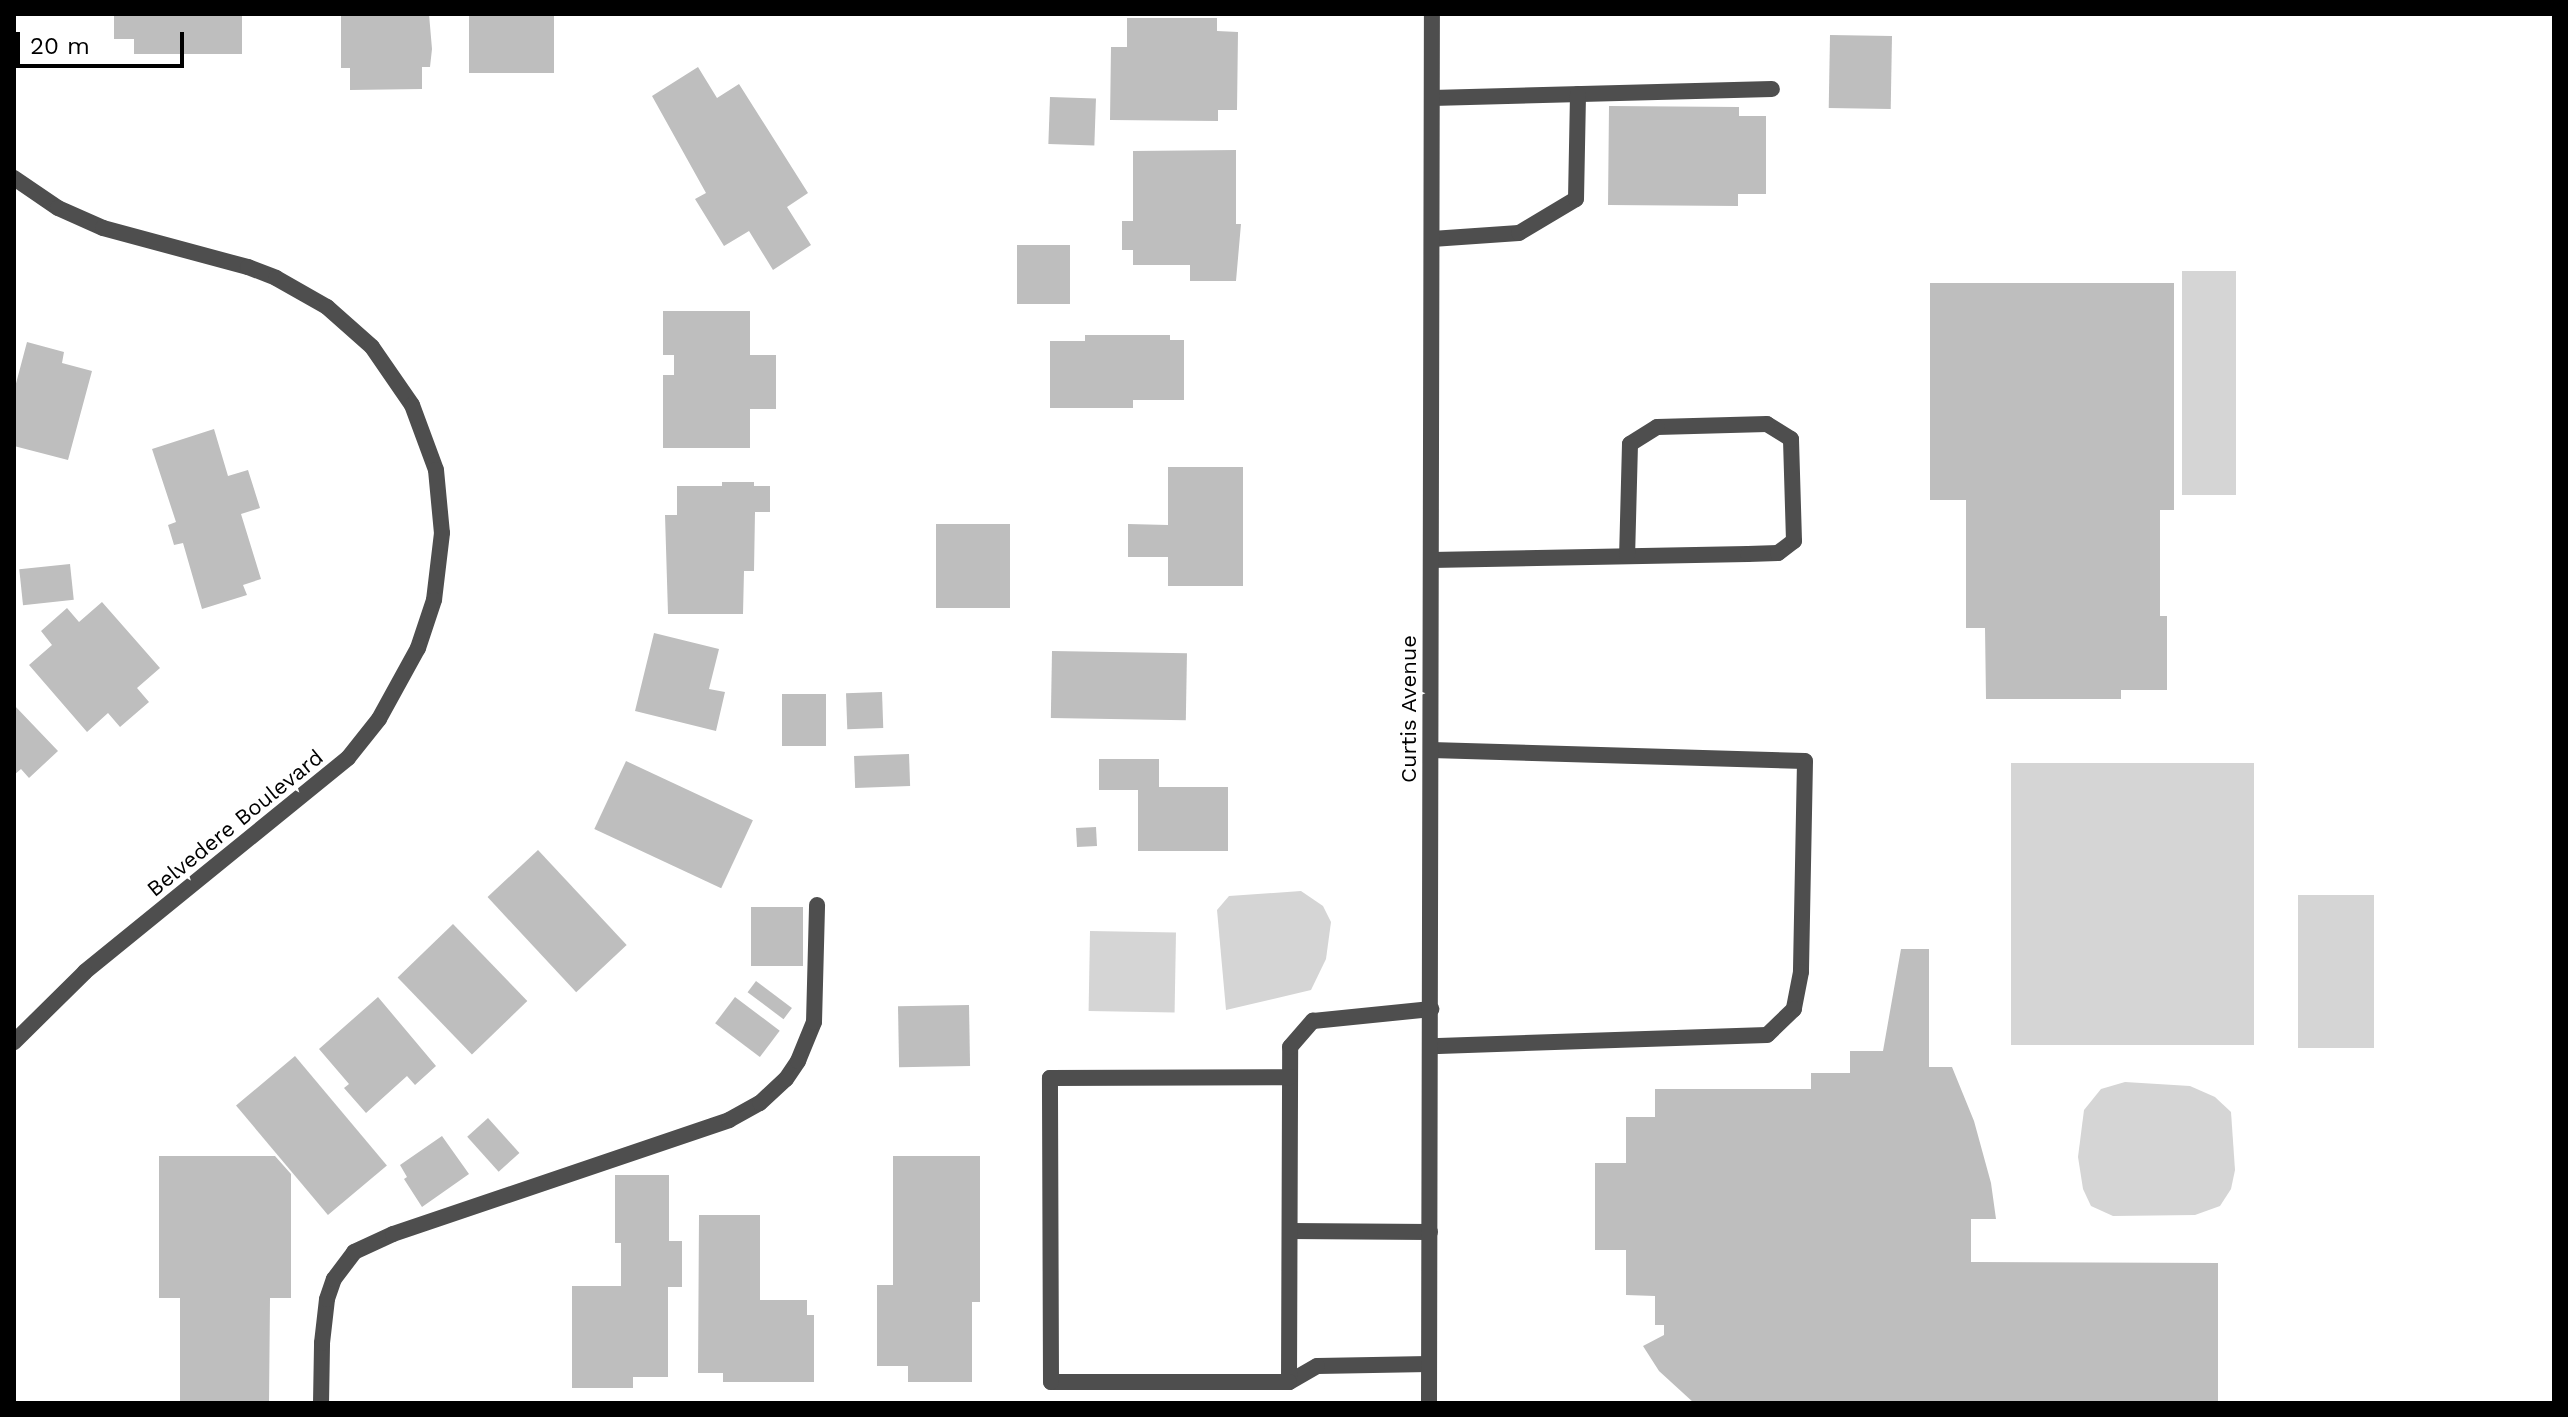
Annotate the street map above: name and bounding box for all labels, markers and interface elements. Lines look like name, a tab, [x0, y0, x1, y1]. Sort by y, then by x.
scale bar	[20, 16, 188, 66]
text: 20 m	[30, 32, 90, 60]
street label: Curtis Avenue	[1396, 635, 1422, 783]
street label: Belvedere Boulevard	[142, 744, 328, 902]

